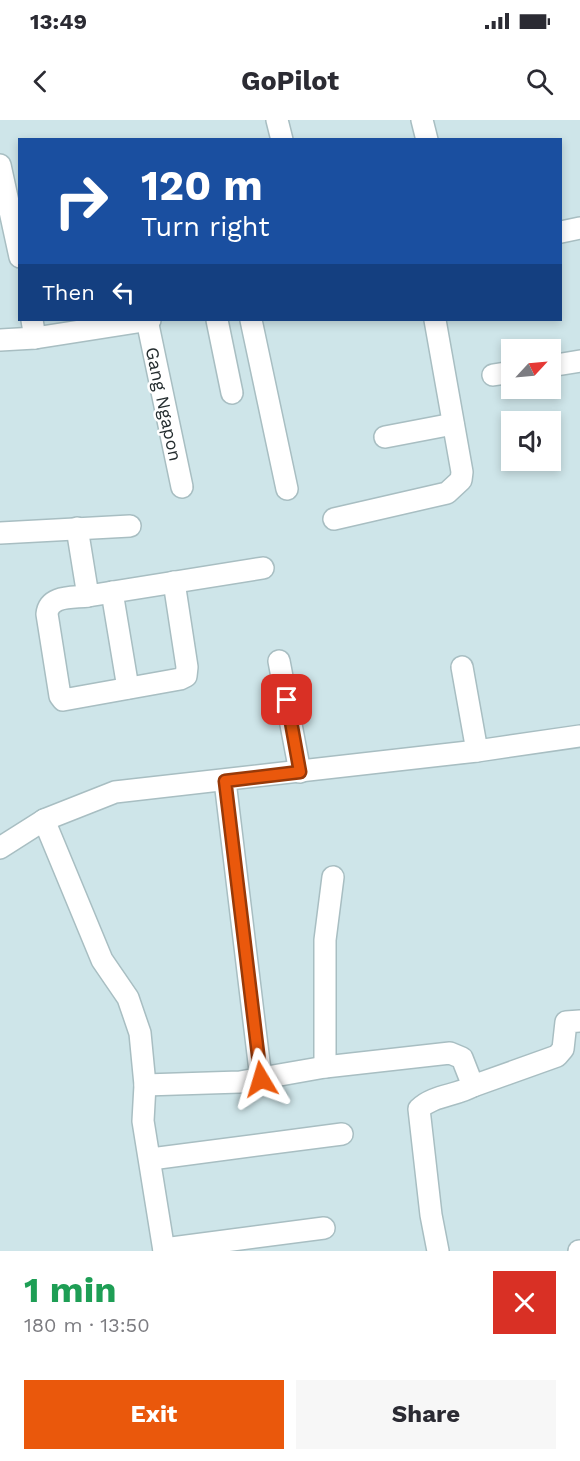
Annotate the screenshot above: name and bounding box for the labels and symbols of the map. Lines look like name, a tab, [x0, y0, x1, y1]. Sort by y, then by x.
north arrow	[501, 339, 561, 399]
street label: Gang Ngapon	[142, 345, 186, 463]
pin	[261, 674, 312, 725]
position arrow	[229, 1047, 293, 1111]

